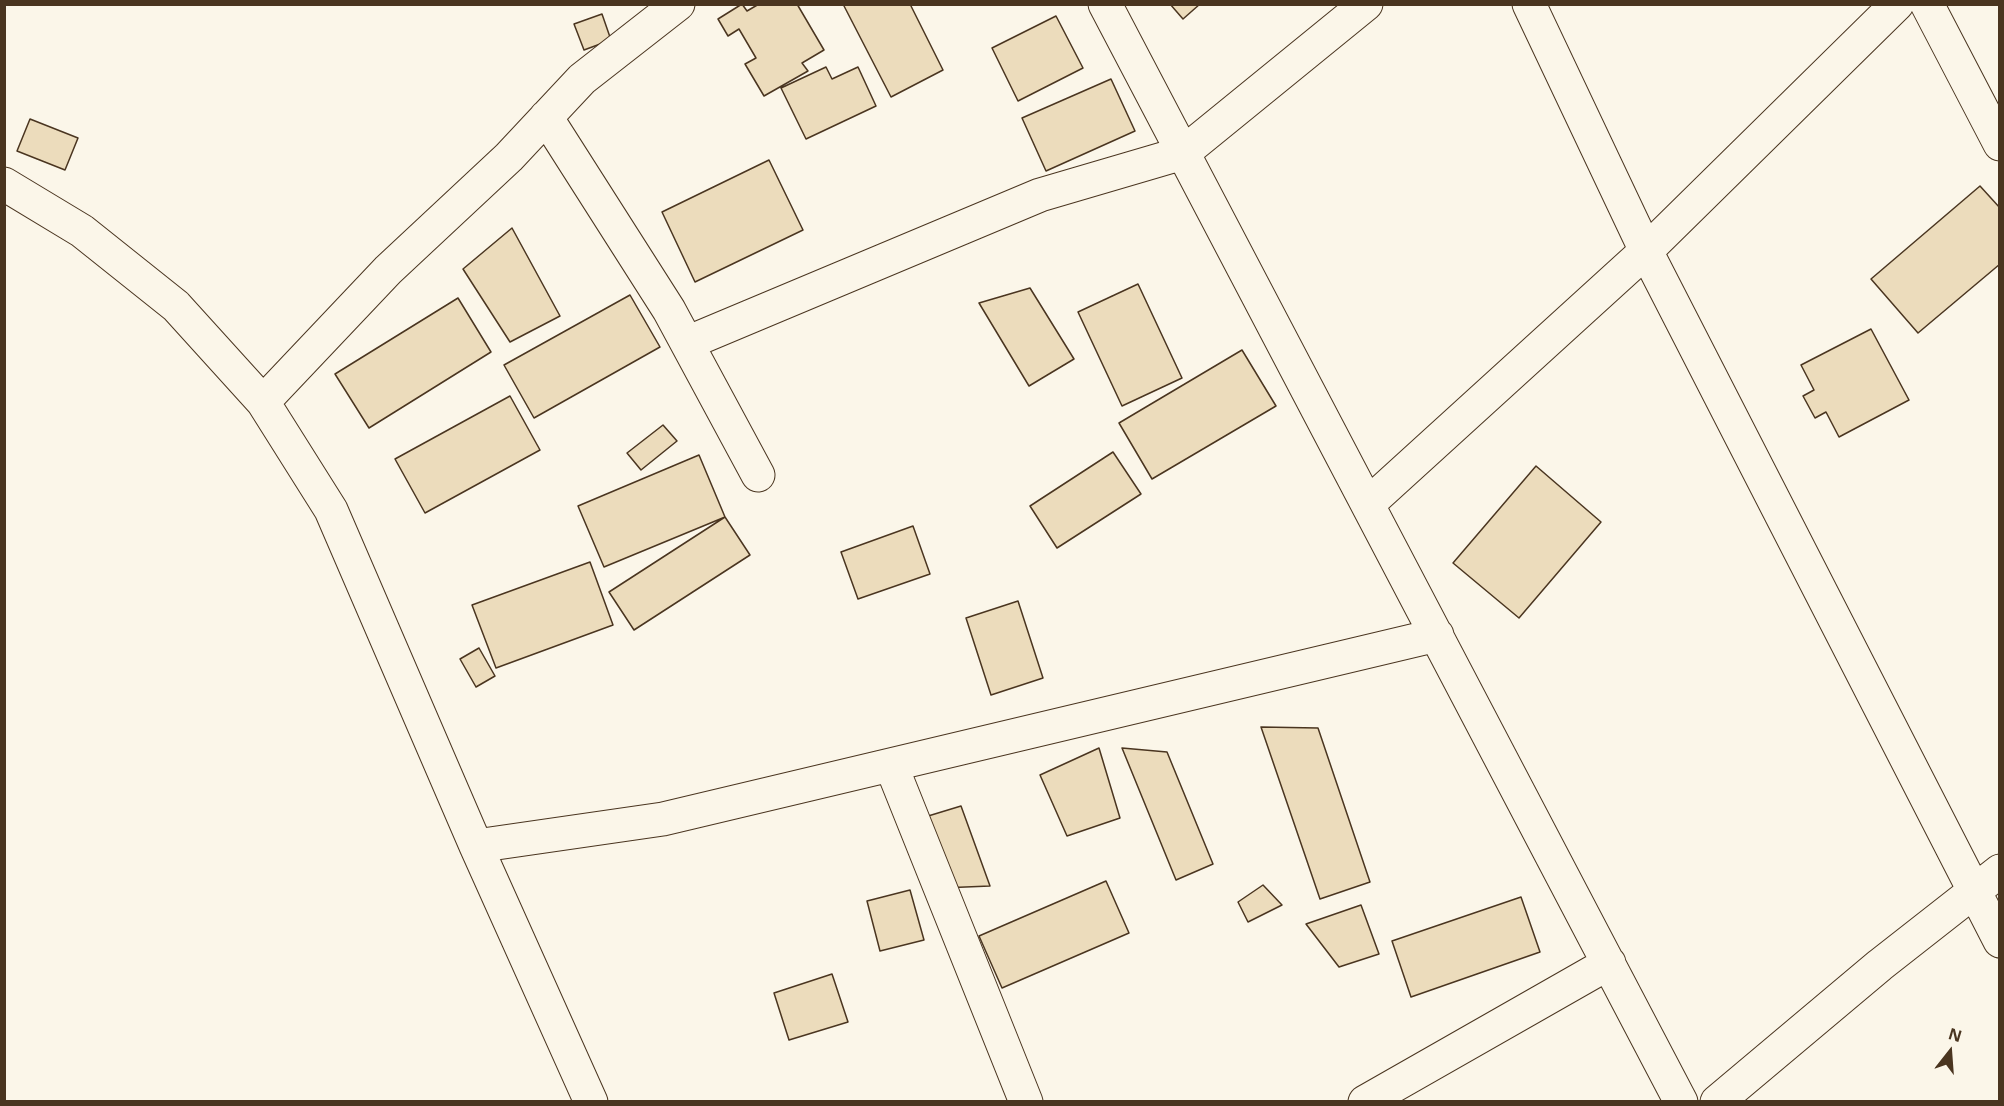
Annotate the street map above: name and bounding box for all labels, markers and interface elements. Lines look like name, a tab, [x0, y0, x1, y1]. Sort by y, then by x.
north arrow	[1920, 1022, 1980, 1082]
text: N	[1946, 1022, 1965, 1047]

